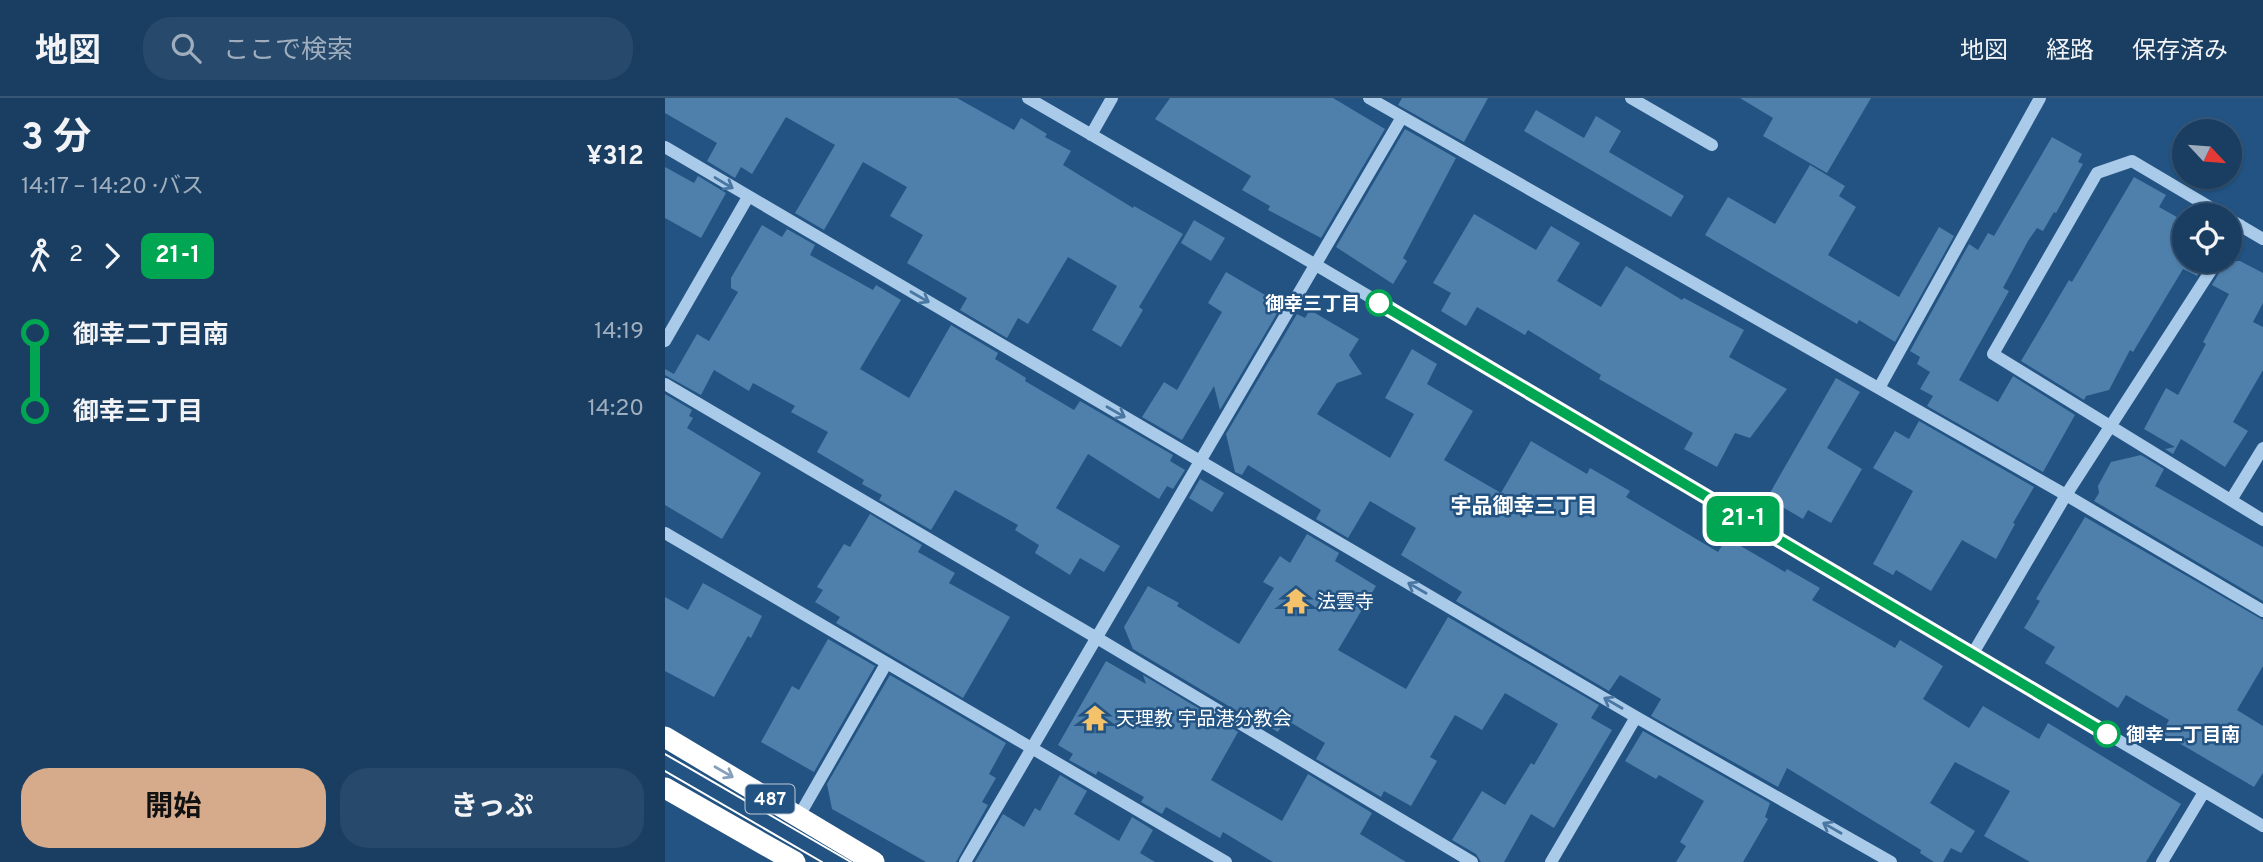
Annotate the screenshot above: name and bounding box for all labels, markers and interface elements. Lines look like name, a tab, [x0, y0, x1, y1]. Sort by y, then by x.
search box	[143, 17, 633, 80]
icon: search	[167, 29, 205, 67]
text: 地図	[35, 32, 101, 74]
text: ここで検索	[223, 35, 353, 68]
text: 地図	[1960, 37, 2008, 67]
text: 経路	[2046, 37, 2094, 67]
text: 保存済み	[2132, 37, 2228, 67]
text: 3 分	[21, 115, 91, 164]
north arrow	[2172, 119, 2242, 189]
map controls	[2172, 119, 2242, 273]
text: ¥312	[586, 141, 644, 174]
text: 14:17 – 14:20 · バス	[21, 173, 204, 202]
one-way arrow	[713, 176, 733, 190]
button: locate	[2172, 203, 2242, 273]
icon: walk	[21, 237, 59, 275]
icon: forward	[93, 237, 131, 275]
text: 2	[69, 241, 83, 270]
text: 21-1	[155, 241, 200, 271]
marker: 御幸三丁目	[1366, 290, 1392, 316]
one-way arrow	[910, 291, 930, 305]
place label: 御幸三丁目	[1265, 293, 1360, 317]
text: 14:19	[594, 318, 644, 347]
text: 御幸二丁目南	[73, 320, 229, 353]
text: 14:20	[588, 395, 644, 424]
text: 御幸三丁目	[73, 397, 203, 430]
one-way arrow	[1106, 405, 1126, 419]
district label: 宇品御幸三丁目	[1451, 494, 1598, 521]
line badge: 21-1	[1694, 496, 1792, 542]
text: 21-1	[1721, 504, 1765, 534]
one-way arrow	[1407, 581, 1427, 595]
temple icon: 法雲寺	[1281, 586, 1311, 616]
place label: 法雲寺	[1317, 591, 1374, 615]
one-way arrow	[1603, 696, 1623, 710]
temple icon: 天理教 宇品港分教会	[1080, 703, 1110, 733]
place label: 天理教 宇品港分教会	[1116, 708, 1291, 732]
marker: 御幸二丁目南	[2094, 721, 2120, 747]
place label: 御幸二丁目南	[2126, 724, 2240, 748]
one-way arrow	[713, 766, 734, 779]
button: 開始	[21, 768, 326, 848]
button: きっぷ	[340, 768, 644, 848]
road number: 487	[745, 784, 795, 814]
one-way arrow	[1822, 821, 1842, 835]

